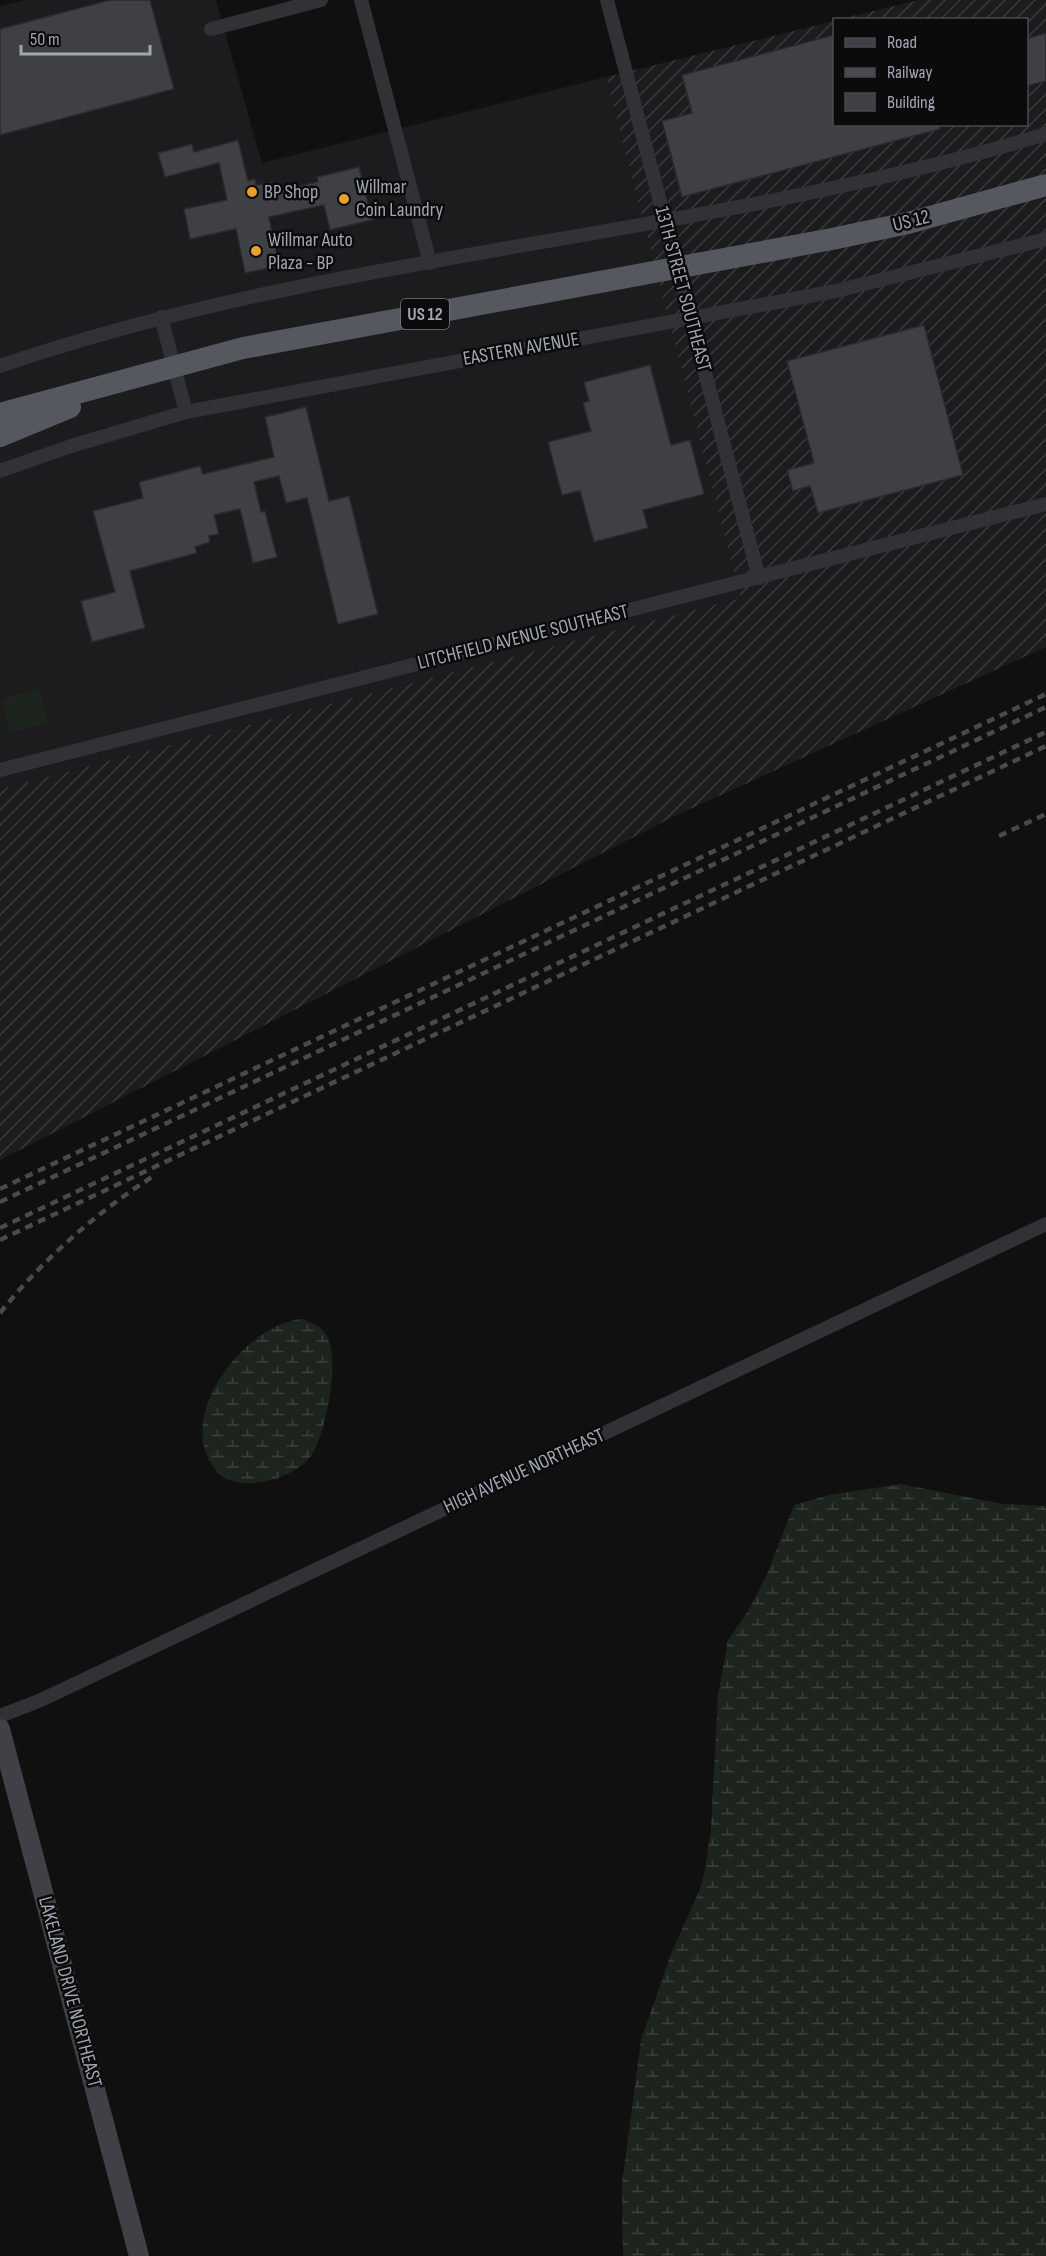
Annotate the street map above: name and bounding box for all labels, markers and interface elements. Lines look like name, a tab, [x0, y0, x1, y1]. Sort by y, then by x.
scale bar	[21, 18, 150, 56]
legend	[833, 18, 1028, 126]
text: 50 m	[30, 29, 60, 50]
text: Road	[887, 32, 917, 53]
text: Railway	[887, 62, 932, 83]
text: Building	[887, 92, 935, 113]
place label: Willmar Coin Laundry	[356, 175, 444, 222]
place label: BP Shop	[264, 180, 318, 204]
marker: BP Shop	[245, 185, 259, 199]
marker: Willmar Coin Laundry	[337, 192, 351, 206]
street label: 13TH STREET SOUTHEAST	[649, 204, 717, 374]
street label: US 12	[890, 205, 932, 237]
place label: Willmar Auto Plaza - BP	[268, 228, 353, 275]
marker: Willmar Auto Plaza - BP	[249, 244, 263, 258]
road number: US 12	[401, 299, 449, 329]
street label: EASTERN AVENUE	[461, 327, 581, 371]
street label: LITCHFIELD AVENUE SOUTHEAST	[415, 599, 631, 675]
street label: HIGH AVENUE NORTHEAST	[440, 1423, 608, 1519]
street label: LAKELAND DRIVE NORTHEAST	[33, 1894, 107, 2090]

